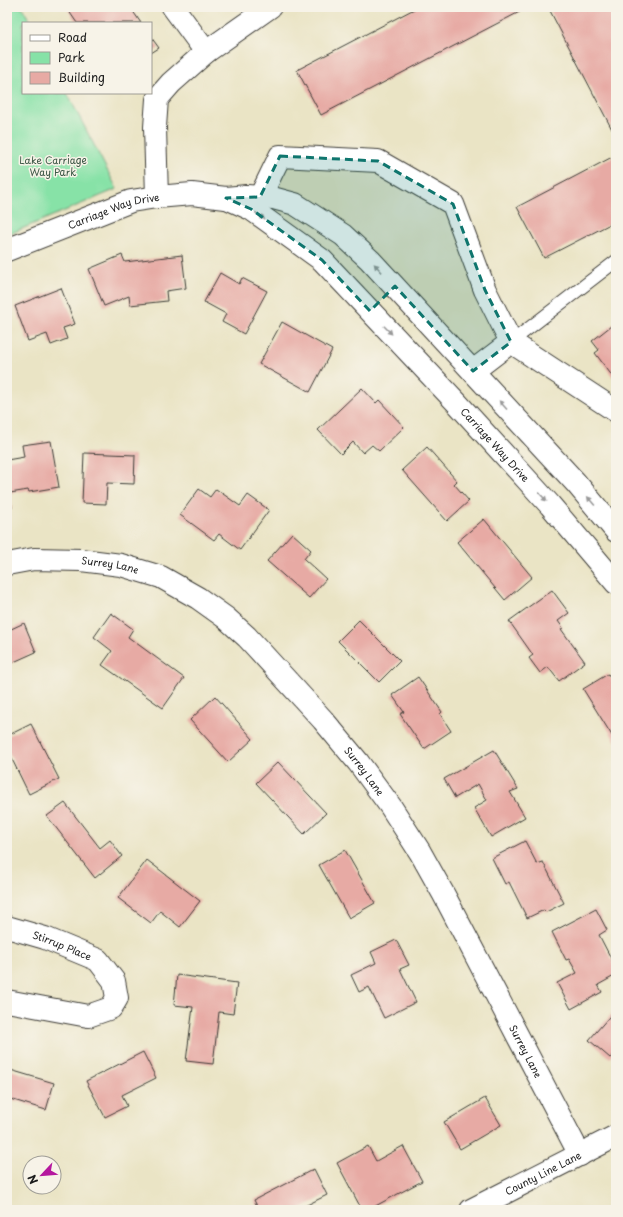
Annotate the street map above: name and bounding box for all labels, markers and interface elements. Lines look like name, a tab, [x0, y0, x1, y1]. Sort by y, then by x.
legend	[22, 22, 152, 94]
text: Road	[58, 28, 87, 46]
text: Park	[58, 48, 85, 66]
text: Building	[58, 68, 105, 86]
park label: Lake Carriage Way Park	[19, 152, 87, 179]
street label: Carriage Way Drive	[65, 189, 161, 232]
one-way arrow	[255, 212, 265, 220]
one-way arrow	[373, 263, 382, 273]
one-way arrow	[383, 325, 393, 335]
one-way arrow	[499, 400, 508, 410]
street label: Carriage Way Drive	[458, 404, 534, 485]
one-way arrow	[539, 492, 548, 502]
one-way arrow	[587, 496, 596, 506]
street label: Surrey Lane	[81, 552, 141, 577]
street label: Surrey Lane	[341, 743, 388, 798]
street label: Stirrup Place	[31, 927, 94, 963]
street label: Surrey Lane	[506, 1022, 546, 1080]
street label: County Line Lane	[502, 1147, 584, 1199]
north arrow	[22, 1155, 62, 1195]
text: N	[23, 1172, 42, 1187]

